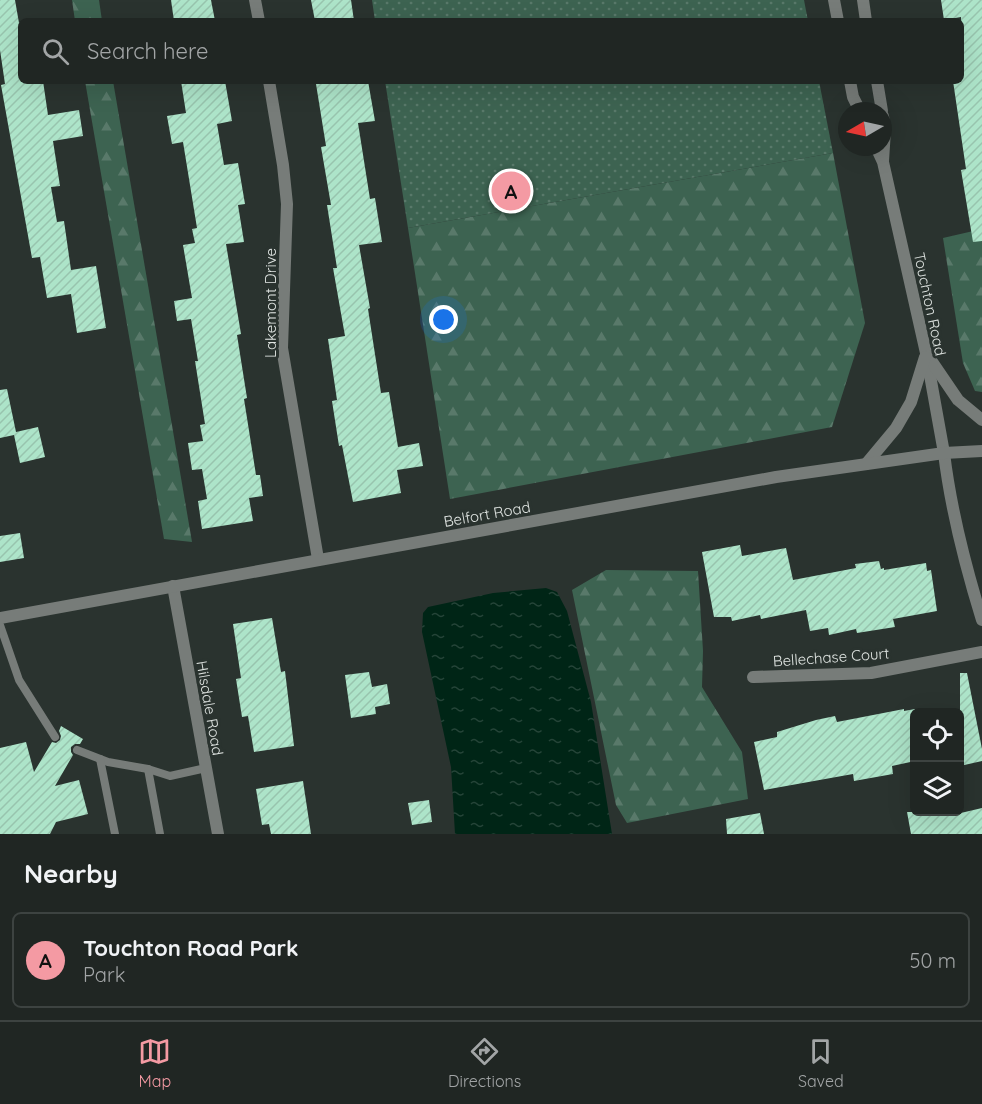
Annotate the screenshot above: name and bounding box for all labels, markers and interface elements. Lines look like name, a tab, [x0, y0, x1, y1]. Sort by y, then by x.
search box	[18, 18, 964, 84]
icon: search	[39, 35, 72, 68]
text: Search here	[87, 37, 208, 65]
north arrow	[838, 102, 892, 156]
pin: A	[492, 168, 530, 213]
street label: Lakemont Drive	[261, 248, 280, 358]
street label: Touchton Road	[910, 251, 950, 357]
your location	[429, 305, 458, 334]
street label: Belfort Road	[442, 497, 532, 531]
street label: Bellechase Court	[772, 643, 890, 671]
street label: Hilsdale Road	[192, 659, 228, 757]
map controls	[910, 708, 964, 816]
button: locate	[910, 708, 964, 762]
button: layers	[910, 762, 964, 816]
text: Nearby	[24, 857, 118, 890]
text: Touchton Road Park	[83, 934, 299, 962]
text: A	[39, 948, 52, 973]
text: 50 m	[910, 948, 956, 973]
text: Park	[83, 962, 125, 987]
tab: Map	[138, 1035, 171, 1091]
tab: Directions	[448, 1035, 521, 1091]
tab: Saved	[798, 1035, 844, 1091]

